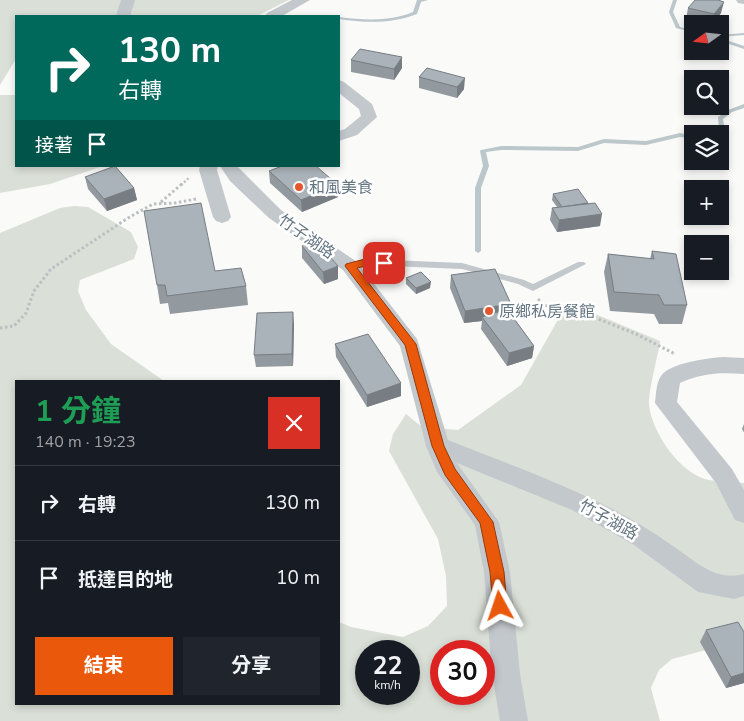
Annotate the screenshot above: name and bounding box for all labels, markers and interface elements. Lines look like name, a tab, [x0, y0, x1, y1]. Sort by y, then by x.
north arrow	[684, 15, 729, 60]
map controls	[684, 15, 729, 280]
text: 130 m	[118, 27, 221, 74]
icon: right	[35, 35, 100, 100]
button: search	[684, 70, 729, 115]
text: 右轉	[118, 76, 162, 106]
button: layers	[684, 125, 729, 170]
icon: arrive	[83, 130, 111, 158]
text: 接著	[35, 133, 73, 159]
place label: 和風美食	[309, 177, 373, 199]
button: +	[684, 180, 729, 225]
marker: 和風美食	[293, 181, 305, 193]
street label: 竹子湖路	[274, 209, 339, 264]
button: −	[684, 235, 729, 280]
pin	[363, 242, 405, 284]
icon: arrive	[370, 249, 398, 277]
place label: 原鄉私房餐館	[499, 301, 595, 323]
marker: 原鄉私房餐館	[483, 305, 495, 317]
text: 1 分鐘	[35, 391, 121, 432]
button: close	[268, 397, 320, 449]
text: 140 m · 19:23	[35, 431, 136, 453]
icon: right	[35, 489, 63, 517]
text: 130 m	[265, 490, 320, 516]
text: 右轉	[78, 492, 116, 518]
street label: 竹子湖路	[575, 495, 642, 545]
icon: arrive	[35, 564, 63, 592]
text: 10 m	[276, 565, 320, 591]
text: 抵達目的地	[78, 567, 173, 593]
position arrow	[473, 579, 525, 631]
button: 結束	[35, 637, 173, 695]
button: 分享	[183, 637, 320, 695]
speed limit sign: 30	[430, 640, 495, 705]
text: 22	[372, 649, 403, 683]
text: km/h	[374, 677, 401, 693]

